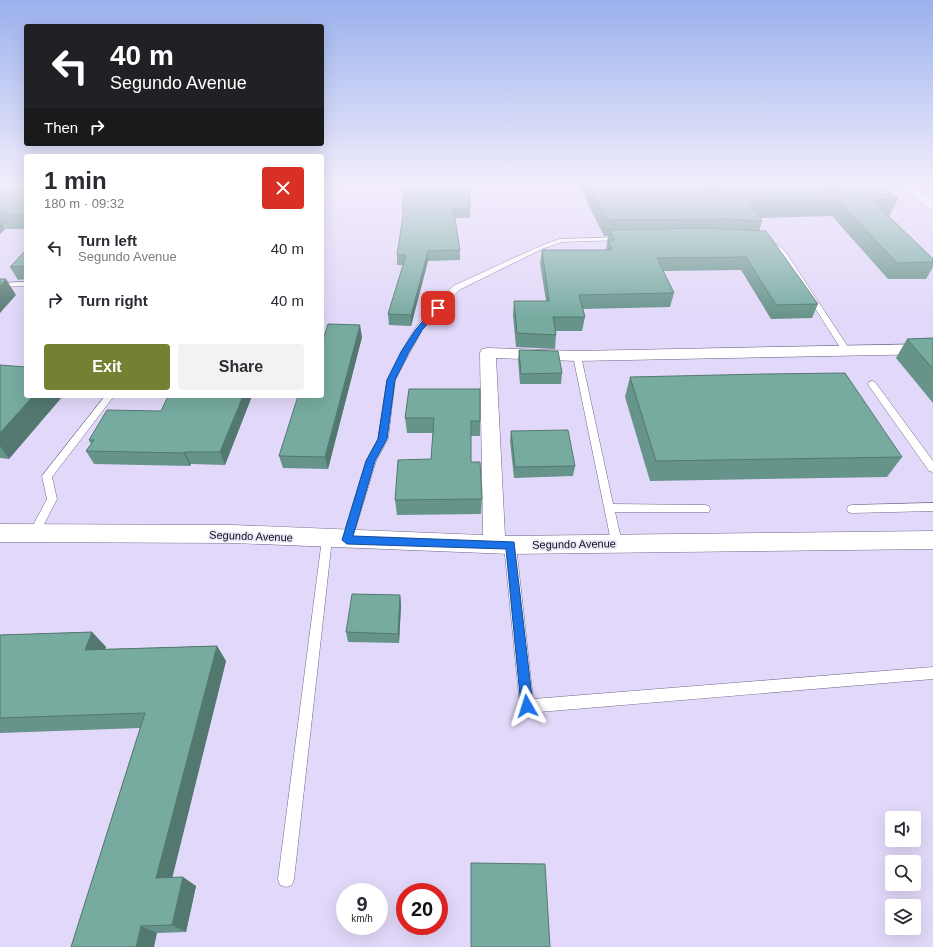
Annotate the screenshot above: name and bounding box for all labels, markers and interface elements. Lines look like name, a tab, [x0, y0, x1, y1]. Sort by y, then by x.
icon: left	[44, 40, 96, 92]
text: 40 m	[110, 40, 174, 71]
text: Segundo Avenue	[110, 73, 247, 93]
icon: right	[86, 116, 108, 138]
text: Then	[44, 119, 78, 136]
text: 1 min	[44, 167, 107, 194]
button: close	[262, 167, 304, 209]
text: 180 m · 09:32	[44, 196, 124, 211]
text: Turn left	[78, 232, 137, 249]
icon: left	[44, 237, 66, 259]
text: 40 m	[271, 240, 304, 257]
text: Segundo Avenue	[78, 249, 177, 264]
icon: right	[44, 289, 66, 311]
pin	[421, 291, 455, 325]
text: Turn right	[78, 292, 148, 309]
text: 40 m	[271, 292, 304, 309]
icon: arrive	[427, 297, 449, 319]
button: Exit	[44, 344, 170, 390]
button: Share	[178, 344, 304, 390]
street label: Segundo Avenue	[209, 529, 293, 543]
street label: Segundo Avenue	[532, 537, 616, 551]
position arrow	[506, 685, 548, 727]
map controls	[885, 811, 921, 935]
button: sound	[885, 811, 921, 847]
button: search	[885, 855, 921, 891]
speed limit sign: 20	[396, 883, 448, 935]
text: 9	[356, 893, 368, 915]
button: layers	[885, 899, 921, 935]
text: km/h	[351, 913, 373, 924]

